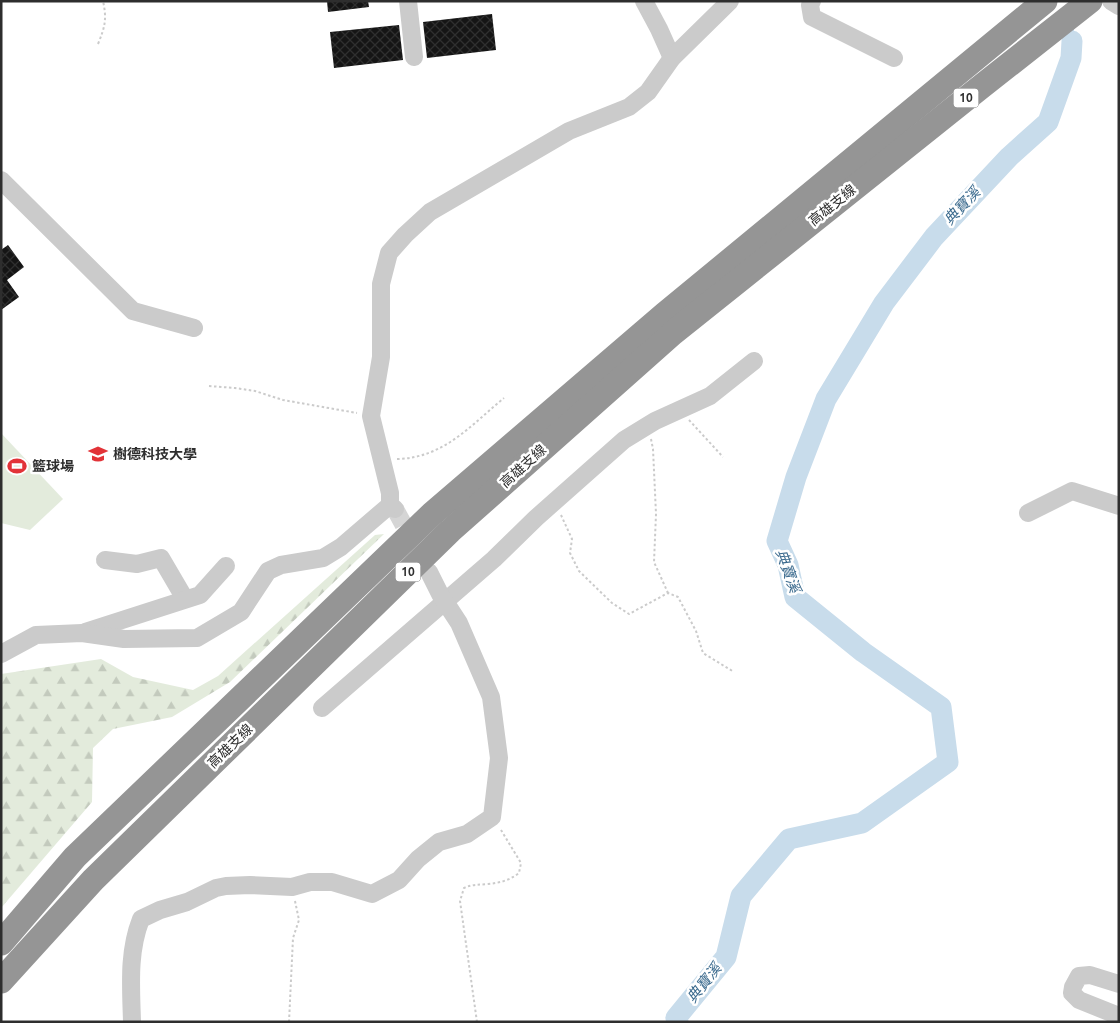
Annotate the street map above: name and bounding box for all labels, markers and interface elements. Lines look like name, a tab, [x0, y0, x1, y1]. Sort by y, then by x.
road number: 10	[954, 89, 978, 108]
street label: 高雄支線	[805, 181, 859, 229]
water label: 典寶溪	[940, 182, 985, 228]
street label: 高雄支線	[497, 441, 549, 491]
school or university icon: 樹德科技大學	[87, 443, 109, 465]
place label: 樹德科技大學	[113, 446, 197, 462]
sports icon: 籃球場	[6, 455, 28, 477]
place label: 籃球場	[32, 458, 74, 474]
water label: 典寶溪	[773, 547, 805, 597]
road number: 10	[396, 562, 420, 582]
street label: 高雄支線	[204, 721, 256, 771]
water label: 典寶溪	[683, 958, 726, 1006]

